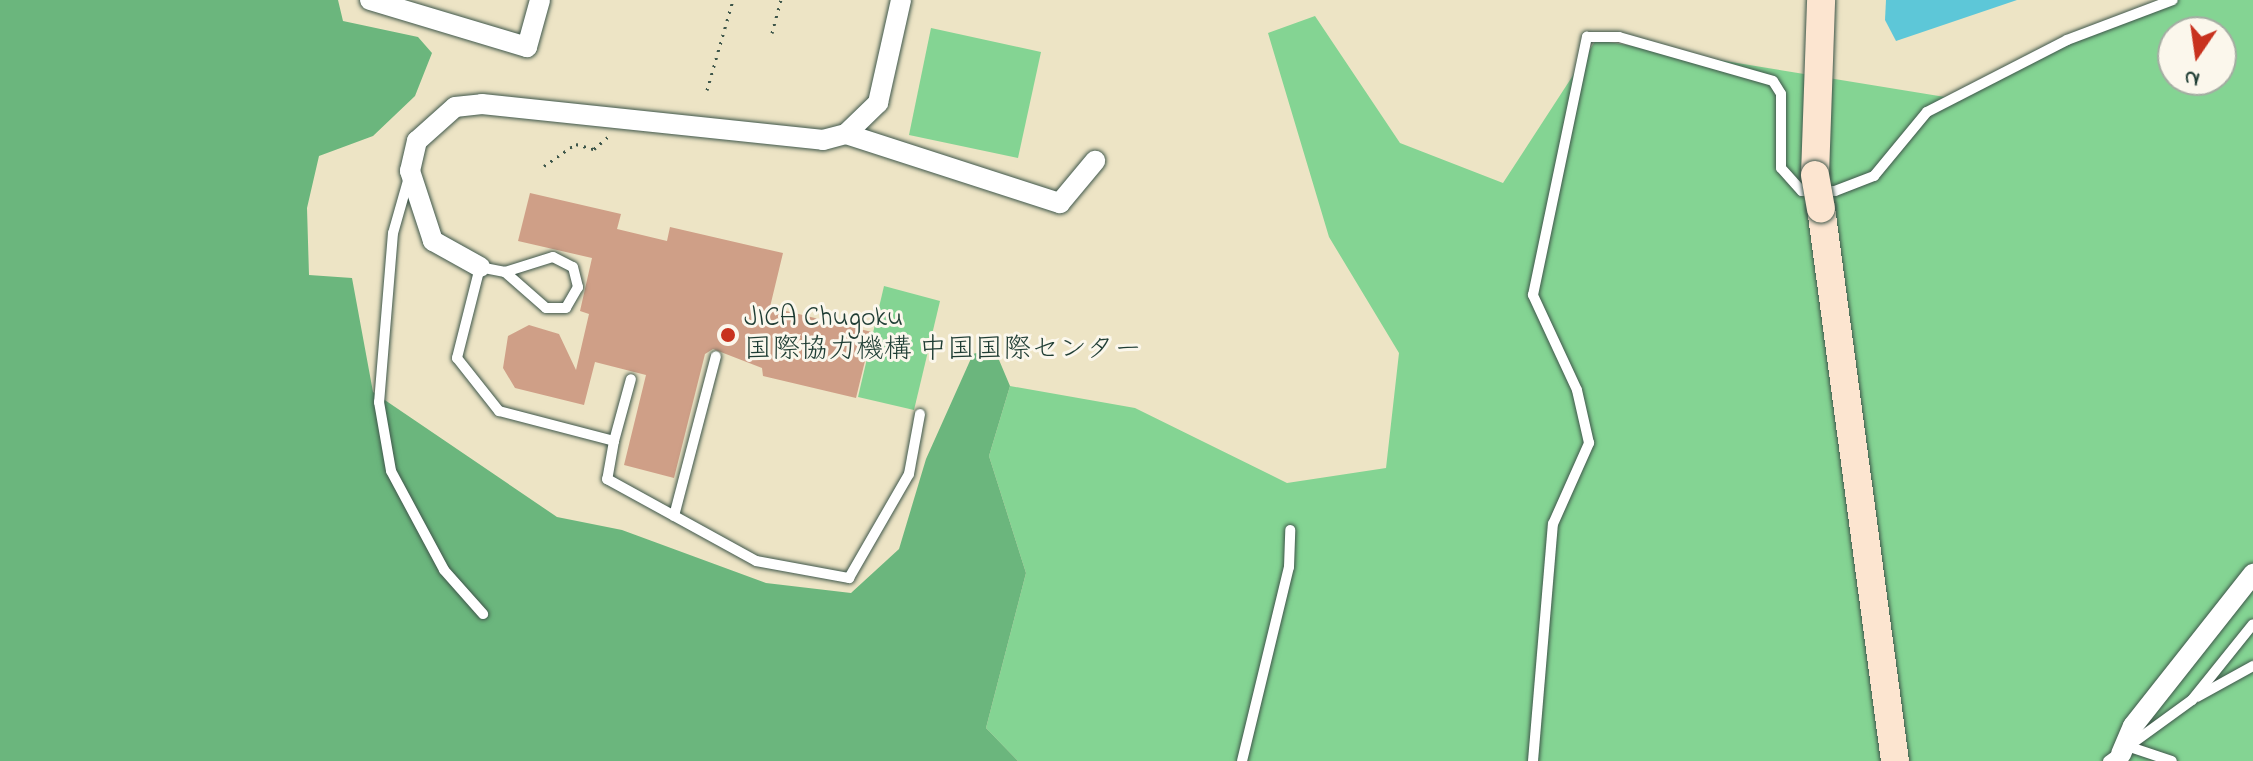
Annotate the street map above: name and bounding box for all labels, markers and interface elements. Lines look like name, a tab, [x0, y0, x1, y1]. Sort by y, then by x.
north arrow	[2157, 16, 2237, 96]
text: N	[2181, 60, 2203, 95]
place label: JICA Chugoku 国際協力機構 中国国際センター	[744, 302, 1143, 368]
marker: JICA Chugoku 国際協力機構 中国国際センター	[719, 326, 737, 344]

